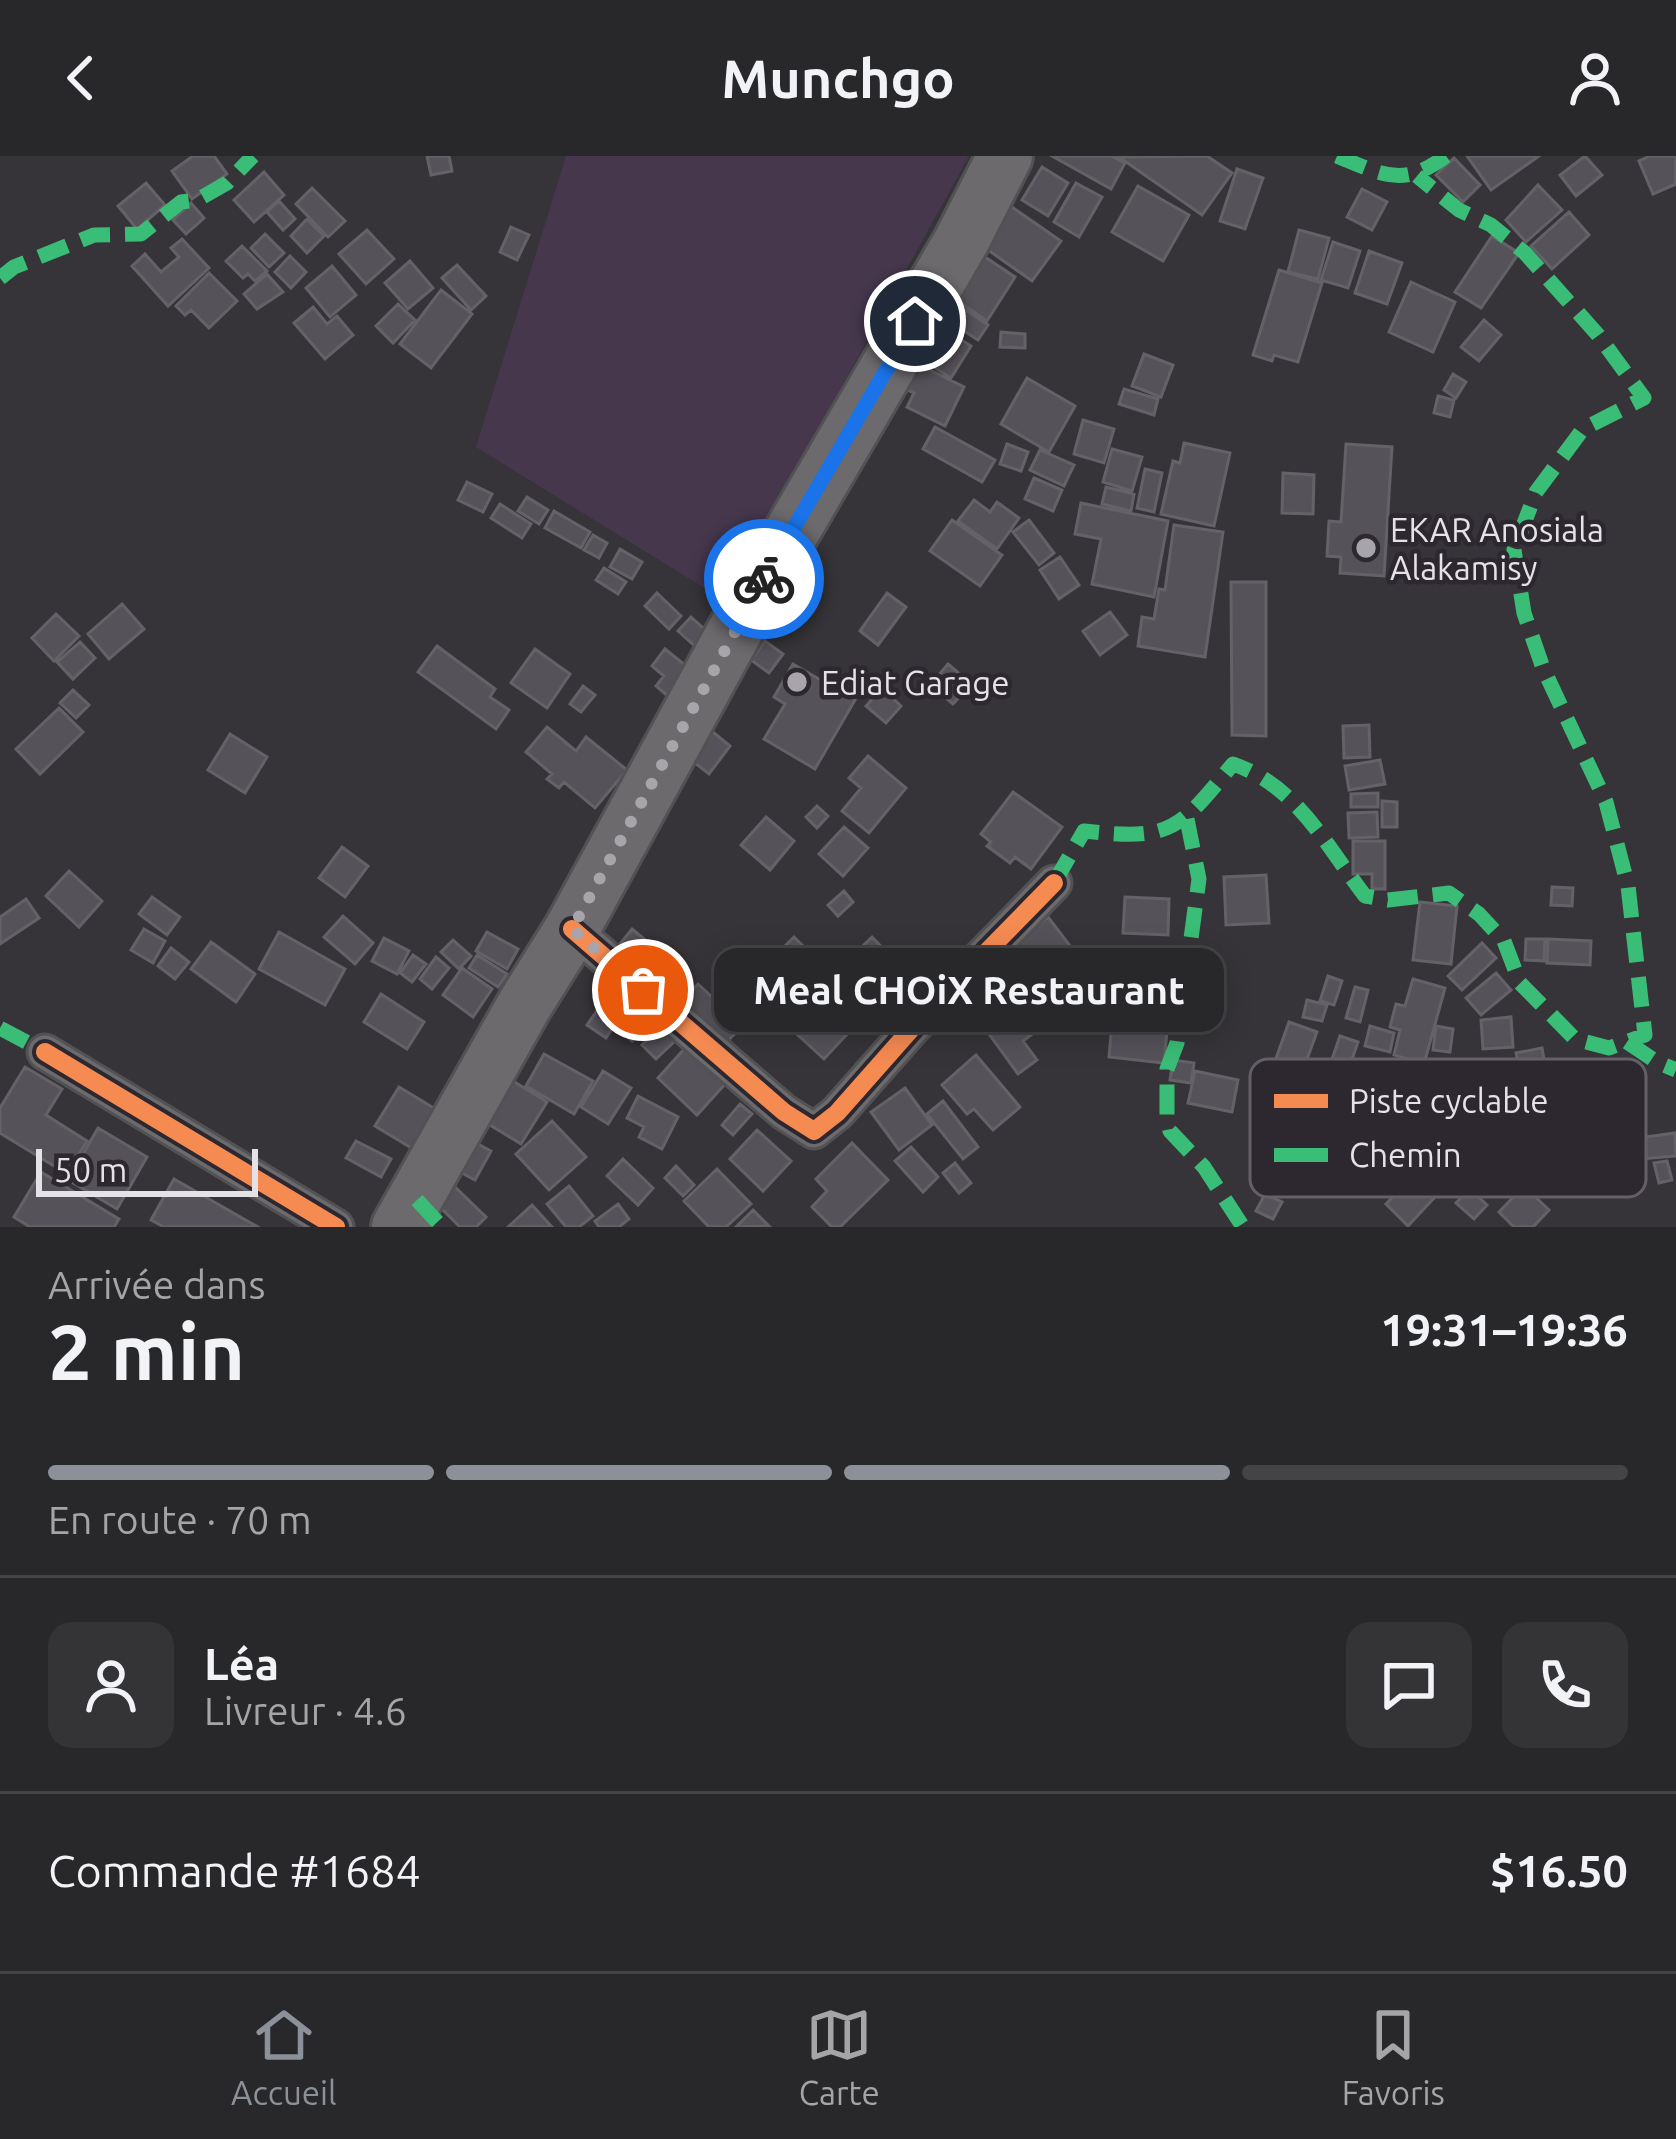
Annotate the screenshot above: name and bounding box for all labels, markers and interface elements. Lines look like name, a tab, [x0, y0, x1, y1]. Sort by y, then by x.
icon: back	[48, 45, 114, 111]
icon: person	[1562, 45, 1628, 111]
text: Munchgo	[721, 48, 955, 108]
pin	[864, 270, 966, 372]
icon: home	[882, 288, 948, 354]
place label: EKAR Anosiala Alakamisy	[1390, 511, 1604, 586]
courier	[704, 519, 824, 639]
marker: EKAR Anosiala Alakamisy	[1353, 535, 1379, 561]
icon: bike	[731, 546, 797, 612]
place label: Ediat Garage	[821, 664, 1010, 701]
marker: Ediat Garage	[784, 669, 810, 695]
pin	[592, 939, 694, 1041]
callout: Meal CHOiX Restaurant	[715, 948, 1225, 1032]
icon: bag	[610, 957, 676, 1023]
text: Meal CHOiX Restaurant	[753, 968, 1185, 1011]
legend	[1250, 1059, 1646, 1197]
text: Piste cyclable	[1349, 1082, 1549, 1119]
text: Chemin	[1349, 1136, 1462, 1173]
scale bar	[36, 1143, 258, 1196]
text: 50 m	[54, 1151, 127, 1188]
text: Arrivée dans	[48, 1263, 265, 1306]
text: 19:31–19:36	[1380, 1304, 1628, 1355]
text: 2 min	[48, 1307, 245, 1395]
text: En route · 70 m	[48, 1498, 312, 1541]
button: person	[48, 1622, 174, 1748]
button: chat	[1346, 1622, 1472, 1748]
button: phone	[1502, 1622, 1628, 1748]
text: Léa	[204, 1638, 279, 1689]
text: Livreur · 4.6	[204, 1689, 407, 1732]
text: Commande #1684	[48, 1845, 421, 1896]
text: $16.50	[1490, 1845, 1628, 1896]
tab: Accueil	[231, 2002, 337, 2111]
tab: Carte	[799, 2002, 880, 2111]
tab: Favoris	[1342, 2002, 1445, 2111]

